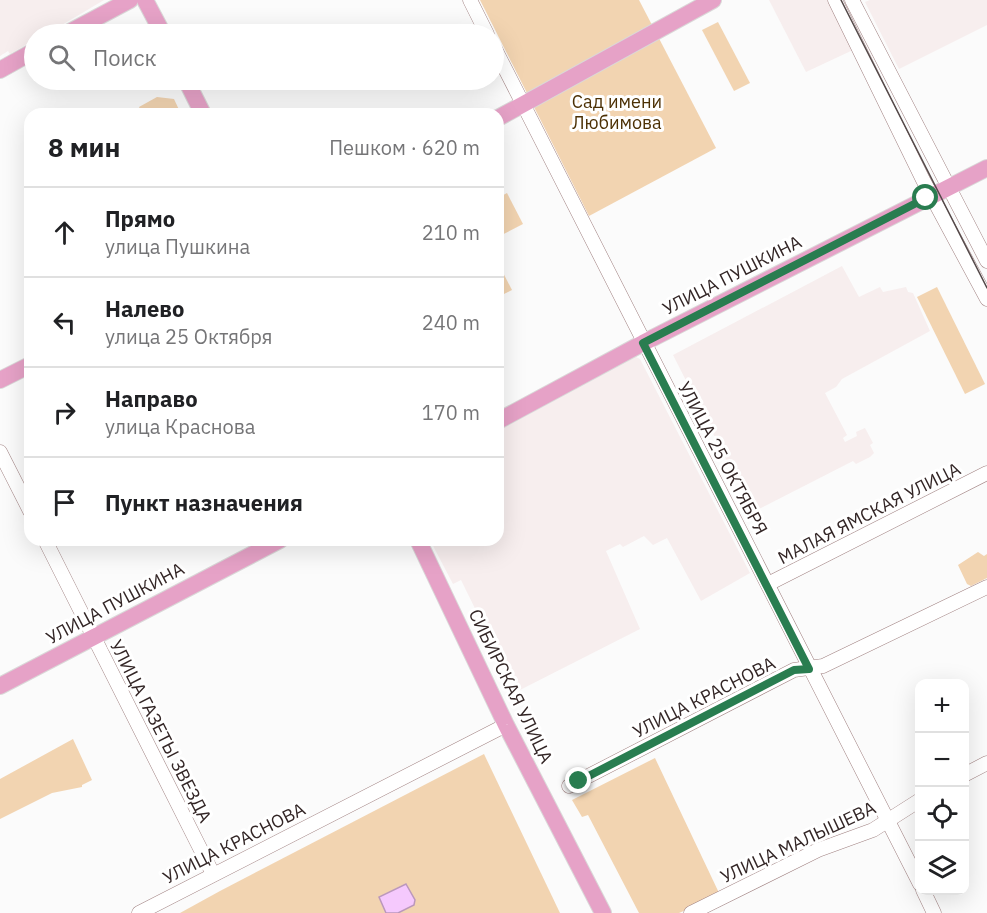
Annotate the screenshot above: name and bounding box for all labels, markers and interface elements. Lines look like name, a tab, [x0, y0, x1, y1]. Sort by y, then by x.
search box	[24, 24, 504, 90]
icon: search	[45, 41, 78, 74]
text: Поиск	[93, 43, 157, 72]
park label: Сад имени Любимова	[572, 90, 662, 134]
text: 8 мин	[48, 130, 120, 164]
text: Пешком · 620 m	[329, 134, 480, 161]
route start	[912, 184, 938, 210]
text: Прямо	[105, 204, 175, 233]
icon: ahead	[48, 216, 81, 249]
text: 210 m	[422, 219, 480, 246]
street label: УЛИЦА ПУШКИНА	[659, 230, 806, 320]
text: улица Пушкина	[105, 233, 250, 260]
text: Налево	[105, 294, 184, 323]
icon: left	[48, 306, 81, 339]
text: 240 m	[422, 309, 480, 336]
text: улица 25 Октября	[105, 323, 273, 350]
street label: УЛИЦА 25 ОКТЯБРЯ	[673, 378, 773, 538]
text: Направо	[105, 384, 198, 413]
icon: right	[48, 396, 81, 429]
text: 170 m	[422, 399, 480, 426]
text: улица Краснова	[105, 413, 255, 440]
street label: МАЛАЯ ЯМСКАЯ УЛИЦА	[774, 457, 965, 569]
icon: arrive	[48, 486, 81, 519]
text: Пункт назначения	[105, 488, 303, 517]
street label: УЛИЦА ПУШКИНА	[42, 557, 188, 649]
street label: СИБИРСКАЯ УЛИЦА	[464, 605, 559, 767]
street label: УЛИЦА ГАЗЕТЫ ЗВЕЗДА	[105, 636, 217, 827]
street label: УЛИЦА КРАСНОВА	[629, 651, 779, 743]
map controls	[915, 679, 969, 895]
button: +	[915, 679, 969, 733]
button: −	[915, 733, 969, 787]
route end	[565, 767, 591, 793]
button: locate	[915, 787, 969, 841]
street label: УЛИЦА МАЛЫШЕВА	[717, 796, 880, 888]
street label: УЛИЦА КРАСНОВА	[159, 797, 309, 889]
button: layers	[915, 841, 969, 895]

